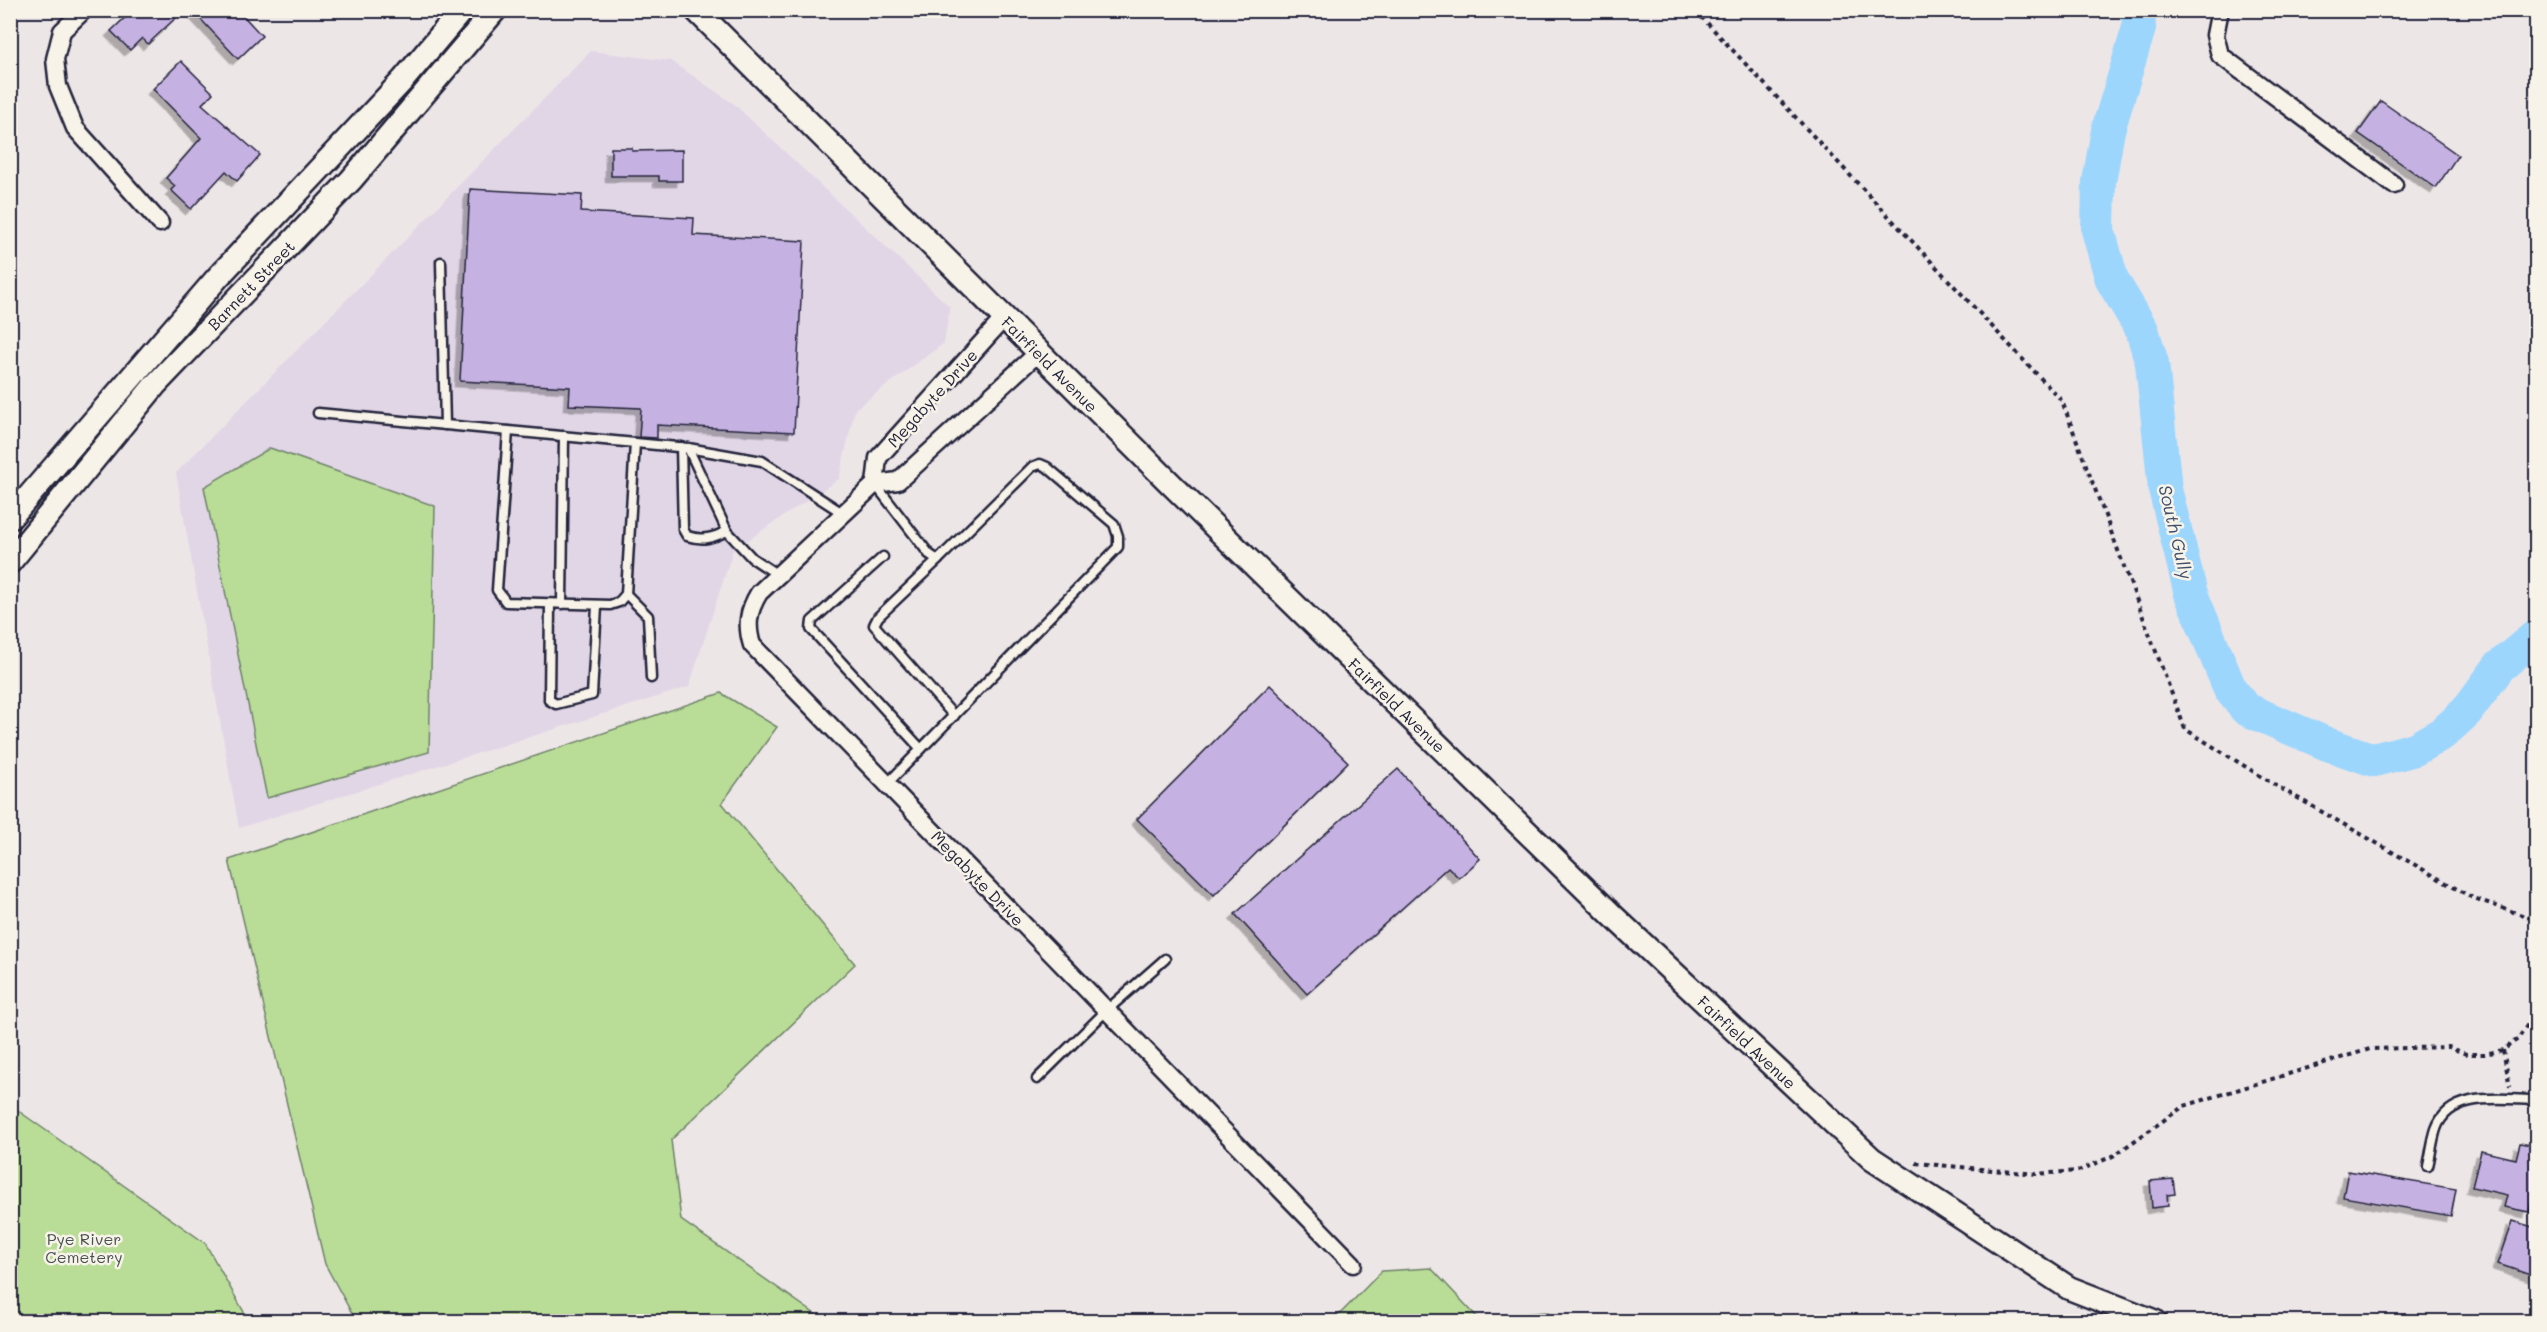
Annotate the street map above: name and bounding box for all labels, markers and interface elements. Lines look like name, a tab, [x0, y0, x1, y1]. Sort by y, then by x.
street label: Barnett Street	[203, 236, 299, 334]
street label: Fairfield Avenue	[997, 311, 1103, 417]
street label: Megabyte Drive	[882, 345, 982, 451]
water label: South Gully	[2153, 482, 2199, 582]
street label: Fairfield Avenue	[1344, 653, 1450, 757]
street label: Megabyte Drive	[927, 826, 1029, 930]
street label: Fairfield Avenue	[1693, 991, 1801, 1093]
park label: Pye River Cemetery	[45, 1228, 123, 1267]

